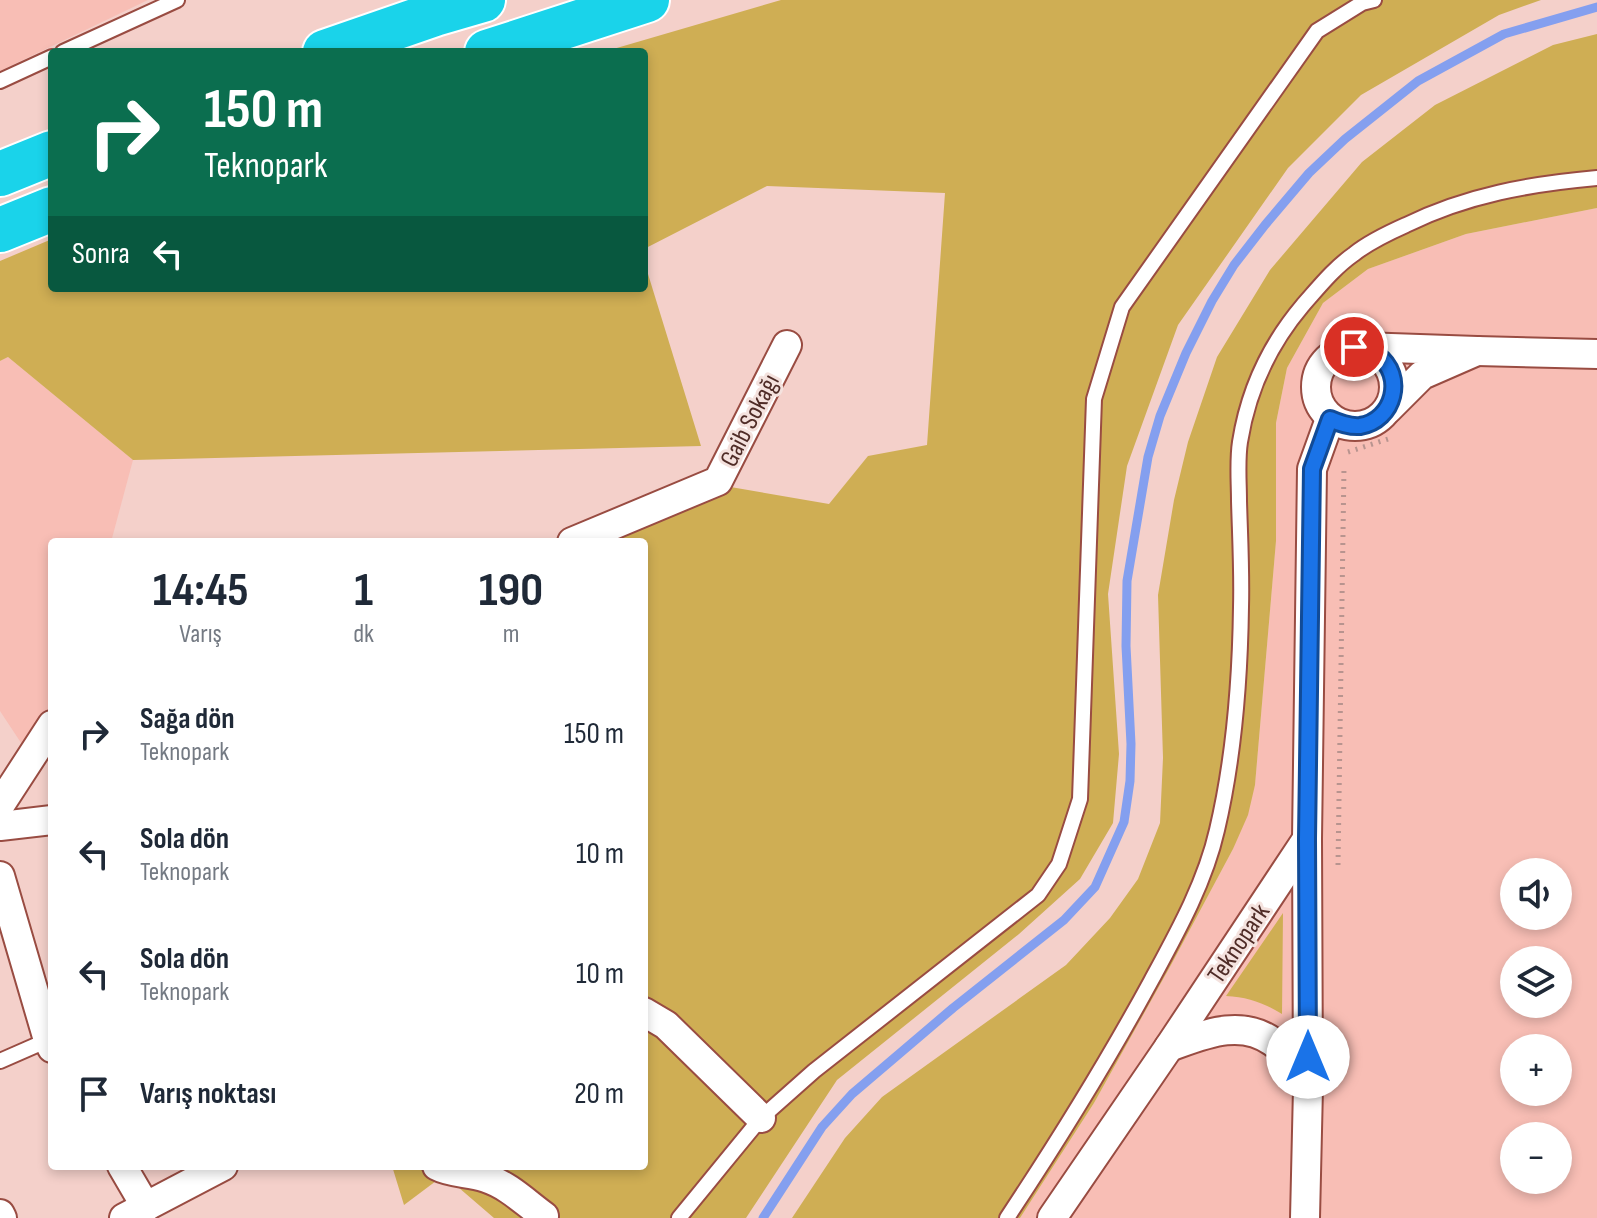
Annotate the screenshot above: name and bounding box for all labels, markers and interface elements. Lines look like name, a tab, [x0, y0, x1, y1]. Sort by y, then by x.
text: 150 m	[204, 77, 323, 144]
icon: right	[72, 80, 176, 184]
text: Teknopark	[204, 145, 328, 188]
icon: left	[146, 232, 190, 276]
text: Sonra	[72, 236, 130, 272]
pin	[1320, 313, 1388, 381]
icon: arrive	[1332, 325, 1376, 369]
street label: Gaib Sokağı	[714, 369, 787, 472]
text: 14:45	[153, 562, 248, 619]
text: 1	[354, 562, 373, 619]
text: 190	[479, 562, 543, 619]
text: Varış	[179, 619, 222, 650]
text: dk	[353, 619, 374, 650]
text: m	[503, 619, 519, 650]
text: Sağa dön	[140, 701, 235, 737]
icon: right	[72, 712, 116, 756]
text: 150 m	[564, 716, 624, 752]
text: Teknopark	[140, 737, 229, 768]
text: Sola dön	[140, 821, 229, 857]
icon: left	[72, 832, 116, 876]
text: 10 m	[576, 836, 624, 872]
text: Teknopark	[140, 857, 229, 888]
map controls	[1500, 858, 1572, 1194]
button: sound	[1500, 858, 1572, 930]
street label: Teknopark	[1201, 898, 1277, 990]
text: Sola dön	[140, 941, 229, 977]
button: layers	[1500, 946, 1572, 1018]
icon: left	[72, 952, 116, 996]
text: 10 m	[576, 956, 624, 992]
text: Teknopark	[140, 977, 229, 1008]
position arrow	[1266, 1015, 1350, 1099]
button: +	[1500, 1034, 1572, 1106]
icon: arrive	[72, 1072, 116, 1116]
text: Varış noktası	[140, 1076, 276, 1112]
text: 20 m	[574, 1076, 624, 1112]
button: −	[1500, 1122, 1572, 1194]

